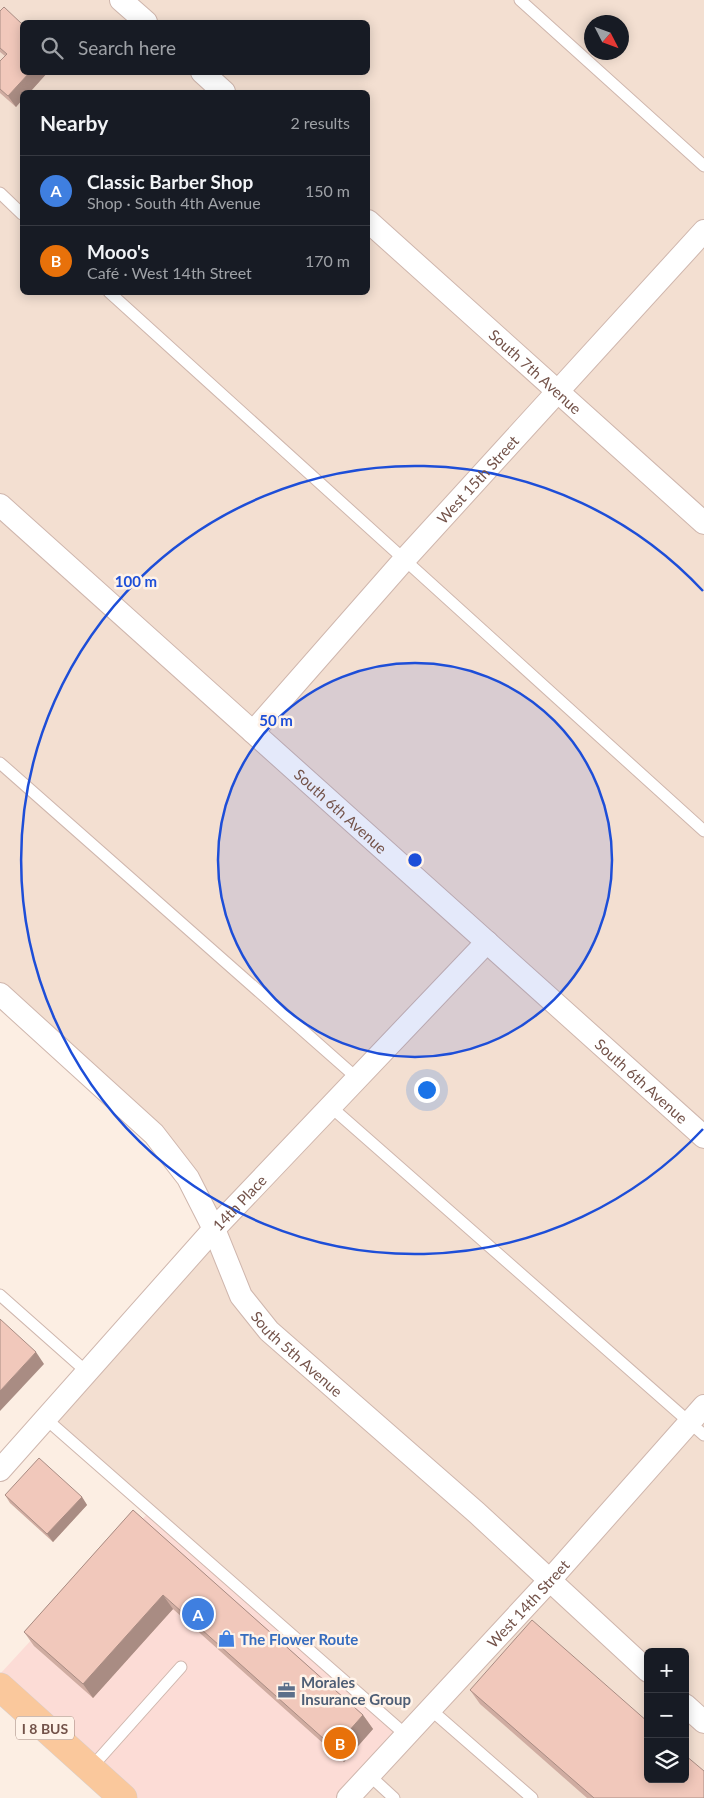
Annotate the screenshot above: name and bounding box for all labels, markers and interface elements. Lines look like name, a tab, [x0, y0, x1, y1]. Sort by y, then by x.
north arrow	[584, 15, 629, 60]
search box	[20, 20, 370, 75]
icon: search	[38, 34, 66, 62]
text: Search here	[78, 36, 176, 59]
text: Nearby	[40, 110, 108, 135]
text: 2 results	[290, 113, 350, 132]
text: Classic Barber Shop	[87, 170, 253, 193]
text: A	[50, 181, 62, 200]
text: 150 m	[305, 181, 350, 200]
text: Shop · South 4th Avenue	[87, 193, 261, 212]
text: Mooo's	[87, 240, 149, 263]
text: B	[51, 251, 61, 270]
text: 170 m	[305, 251, 350, 270]
text: Café · West 14th Street	[87, 263, 252, 282]
street label: South 7th Avenue	[485, 325, 585, 418]
street label: West 15th Street	[433, 431, 523, 527]
text: 100 m	[115, 572, 157, 590]
text: 50 m	[259, 711, 293, 729]
street label: South 6th Avenue	[291, 765, 391, 857]
centre of rings	[406, 851, 424, 869]
street label: South 6th Avenue	[591, 1035, 691, 1127]
your location	[414, 1077, 440, 1103]
street label: 14th Place	[209, 1171, 270, 1234]
street label: South 5th Avenue	[248, 1307, 346, 1400]
street label: West 14th Street	[483, 1555, 573, 1651]
pin: A	[182, 1595, 214, 1633]
shop icon: The Flower Route	[216, 1629, 236, 1649]
place label: The Flower Route	[240, 1630, 358, 1648]
map controls	[644, 1648, 689, 1783]
button: +	[644, 1648, 689, 1693]
place label: Morales Insurance Group	[301, 1673, 411, 1708]
office icon: Morales Insurance Group	[277, 1681, 297, 1701]
button: −	[644, 1693, 689, 1738]
road number: I 8 BUS	[16, 1716, 74, 1740]
pin: B	[324, 1724, 356, 1762]
button: layers	[644, 1738, 689, 1783]

